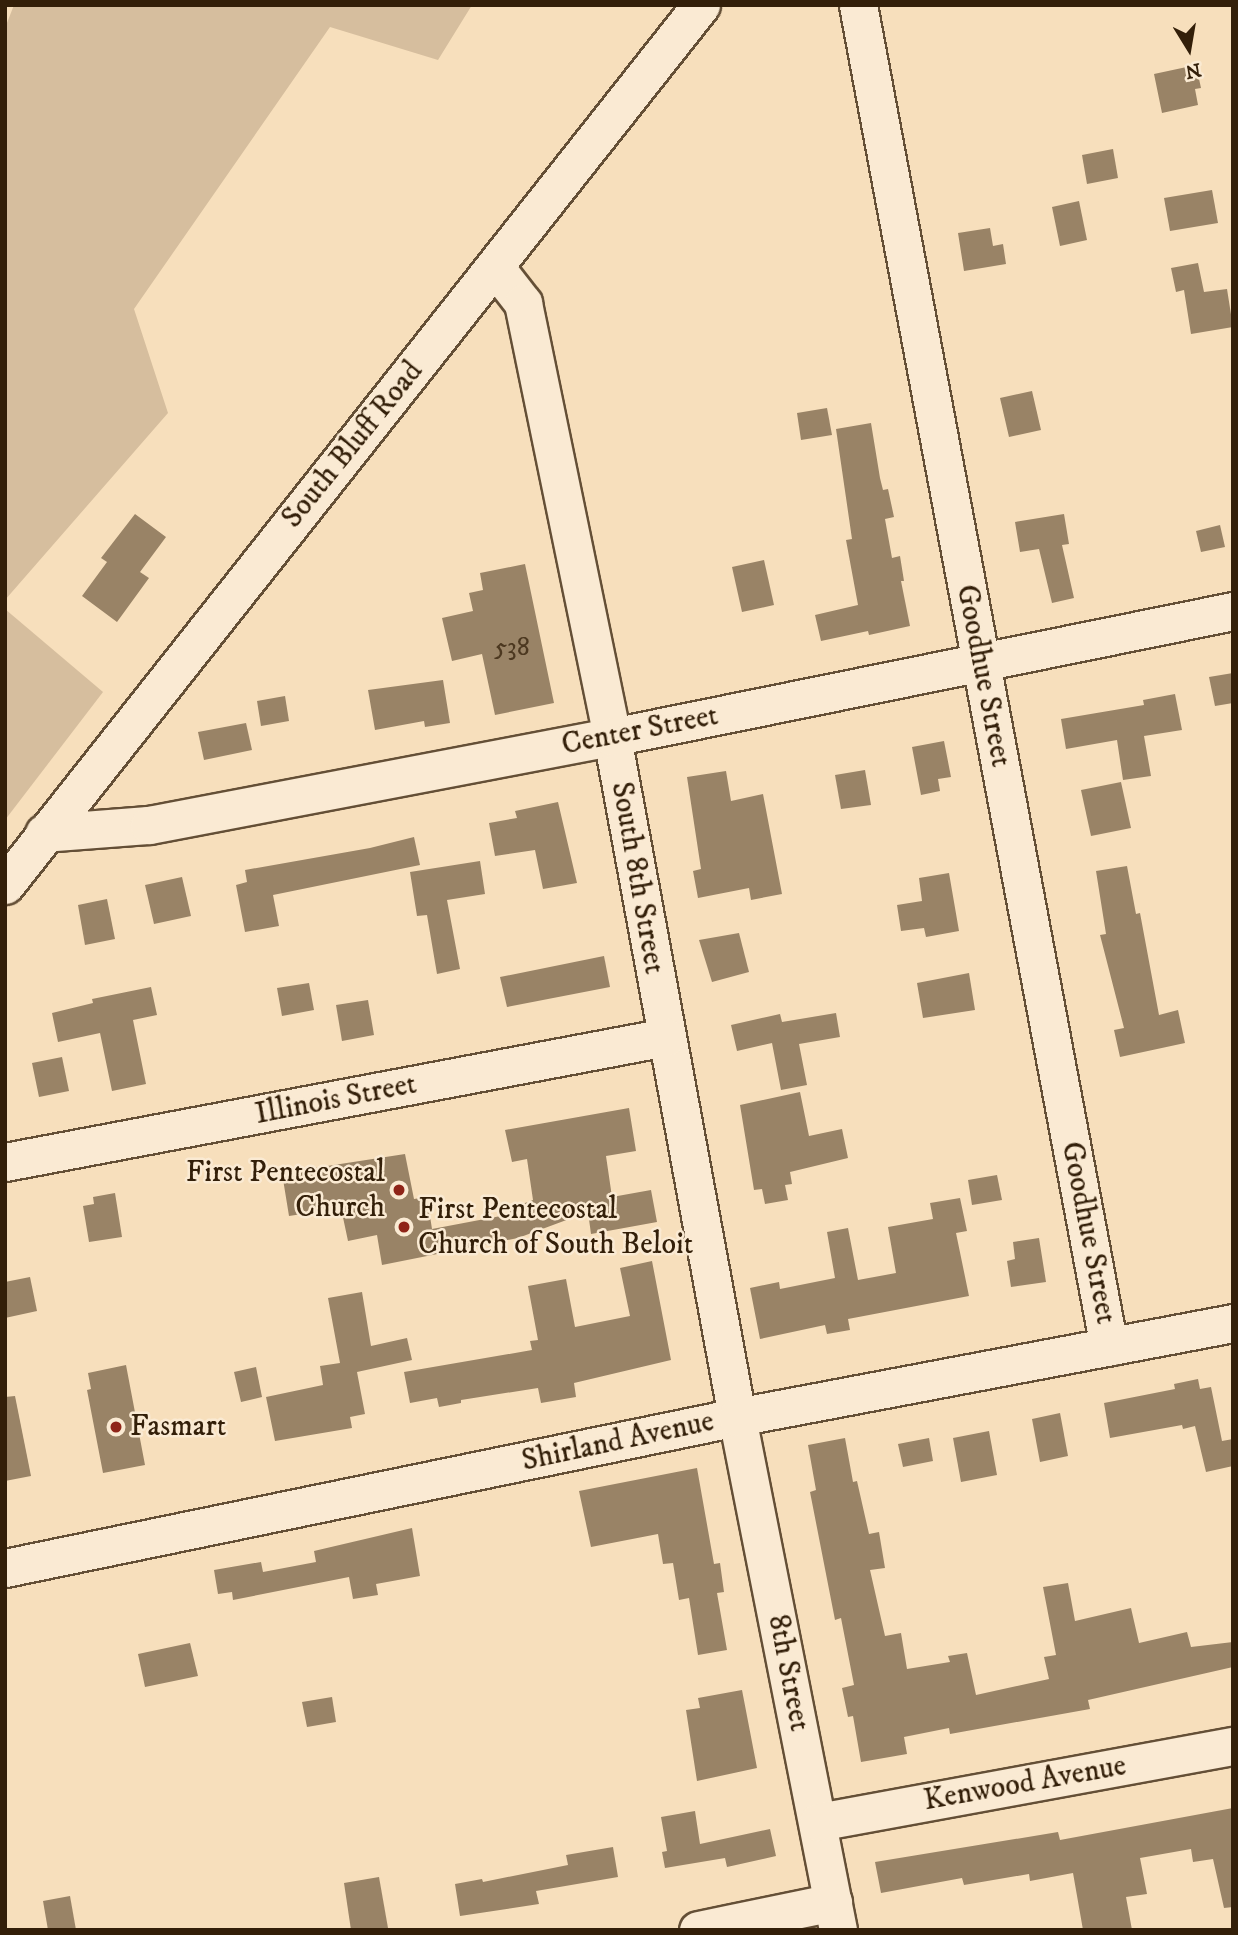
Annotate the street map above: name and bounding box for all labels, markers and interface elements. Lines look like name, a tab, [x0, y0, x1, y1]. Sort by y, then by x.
north arrow	[1154, 14, 1224, 84]
text: N	[1183, 57, 1203, 83]
street label: South Bluff Road	[275, 354, 431, 536]
street label: Goodhue Street	[948, 582, 1018, 770]
house number: 538	[494, 632, 530, 664]
street label: Center Street	[559, 698, 721, 764]
street label: South 8th Street	[602, 779, 672, 977]
street label: Illinois Street	[252, 1067, 420, 1133]
street label: Goodhue Street	[1053, 1139, 1123, 1327]
place label: First Pentecostal Church	[186, 1155, 385, 1226]
marker: First Pentecostal Church	[391, 1182, 407, 1198]
place label: First Pentecostal Church of South Beloit	[418, 1192, 693, 1262]
marker: First Pentecostal Church of South Beloit	[396, 1219, 412, 1235]
street label: Shirland Avenue	[519, 1404, 717, 1480]
place label: Fasmart	[130, 1409, 226, 1445]
marker: Fasmart	[108, 1419, 124, 1435]
street label: 8th Street	[759, 1612, 817, 1734]
street label: Kenwood Avenue	[921, 1748, 1129, 1820]

